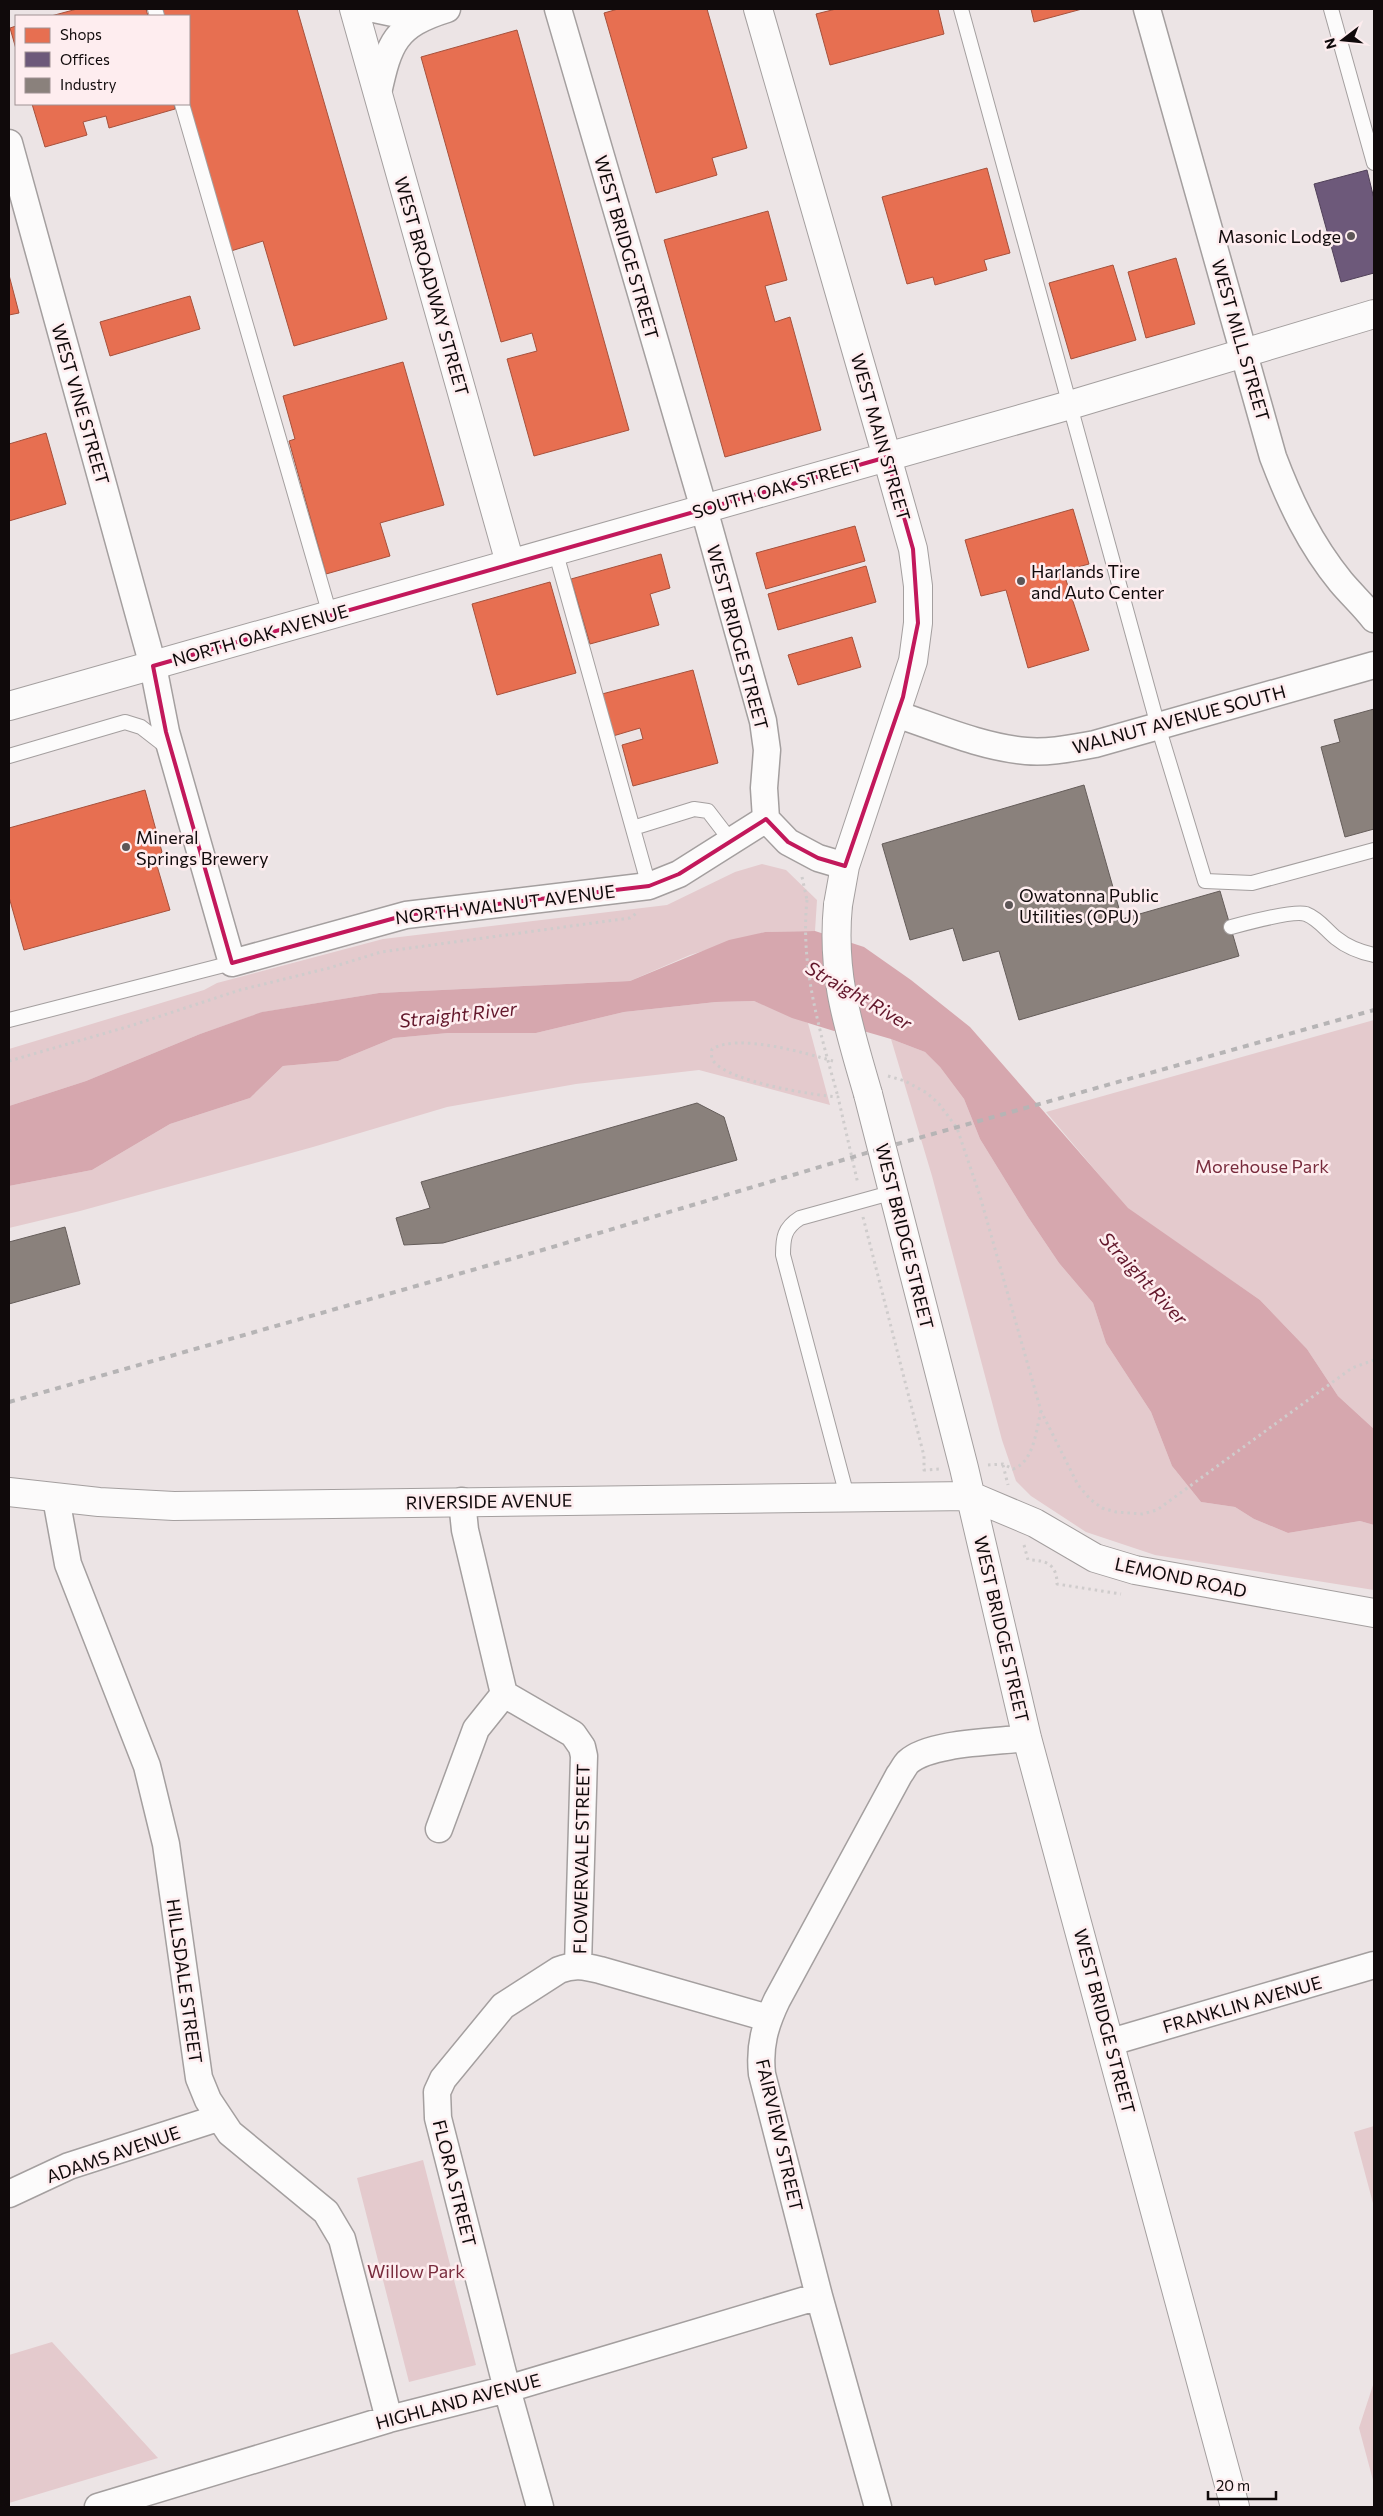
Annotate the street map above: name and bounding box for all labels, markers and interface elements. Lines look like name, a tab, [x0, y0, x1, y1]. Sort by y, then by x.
legend	[15, 15, 190, 105]
north arrow	[1318, 15, 1368, 65]
text: Shops	[60, 25, 102, 43]
text: N	[1320, 36, 1340, 51]
text: Offices	[60, 50, 110, 68]
text: Industry	[60, 75, 117, 93]
street label: WEST BRIDGE STREET	[590, 152, 664, 342]
street label: WEST BROADWAY STREET	[390, 174, 474, 398]
place label: Masonic Lodge	[1218, 225, 1341, 247]
marker: Masonic Lodge	[1345, 230, 1357, 242]
street label: WEST MILL STREET	[1207, 256, 1275, 424]
street label: WEST VINE STREET	[48, 321, 114, 487]
street label: WEST MAIN STREET	[847, 351, 915, 523]
street label: SOUTH OAK STREET	[689, 453, 865, 523]
street label: WEST BRIDGE STREET	[703, 542, 773, 732]
place label: Harlands Tire and Auto Center	[1031, 560, 1164, 603]
marker: Harlands Tire and Auto Center	[1015, 575, 1027, 587]
street label: NORTH OAK AVENUE	[169, 599, 351, 671]
street label: WALNUT AVENUE SOUTH	[1070, 680, 1288, 758]
place label: Mineral Springs Brewery	[136, 826, 269, 869]
marker: Mineral Springs Brewery	[120, 841, 132, 853]
street label: NORTH WALNUT AVENUE	[394, 880, 616, 928]
place label: Owatonna Public Utilities (OPU)	[1019, 884, 1159, 927]
marker: Owatonna Public Utilities (OPU)	[1003, 899, 1015, 911]
water label: Straight River	[802, 955, 917, 1035]
water label: Straight River	[398, 996, 519, 1032]
street label: WEST BRIDGE STREET	[871, 1141, 939, 1331]
park label: Morehouse Park	[1195, 1155, 1329, 1177]
water label: Straight River	[1095, 1227, 1194, 1330]
street label: RIVERSIDE AVENUE	[405, 1489, 573, 1513]
street label: WEST BRIDGE STREET	[970, 1534, 1034, 1724]
street label: LEMOND ROAD	[1113, 1552, 1249, 1602]
street label: FLOWERVALE STREET	[568, 1764, 594, 1954]
street label: HILLSDALE STREET	[163, 1897, 207, 2065]
street label: WEST BRIDGE STREET	[1070, 1926, 1140, 2116]
street label: FRANKLIN AVENUE	[1160, 1971, 1324, 2037]
street label: FAIRVIEW STREET	[752, 2057, 808, 2213]
street label: FLORA STREET	[429, 2117, 481, 2249]
street label: ADAMS AVENUE	[43, 2121, 183, 2187]
park label: Willow Park	[367, 2260, 465, 2282]
street label: HIGHLAND AVENUE	[373, 2368, 543, 2434]
scale bar	[1208, 2468, 1276, 2500]
text: 20 m	[1216, 2476, 1250, 2494]

